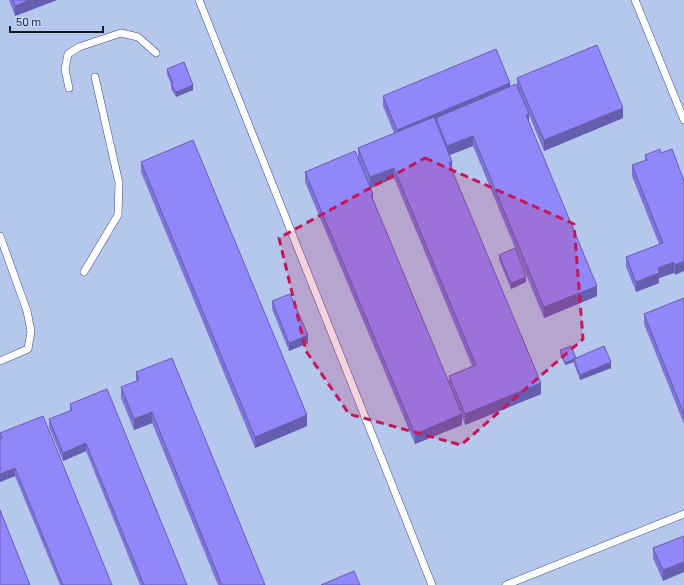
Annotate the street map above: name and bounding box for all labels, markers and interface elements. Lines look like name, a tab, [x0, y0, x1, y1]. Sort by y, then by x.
scale bar	[10, 8, 103, 34]
text: 50 m	[16, 14, 41, 28]

